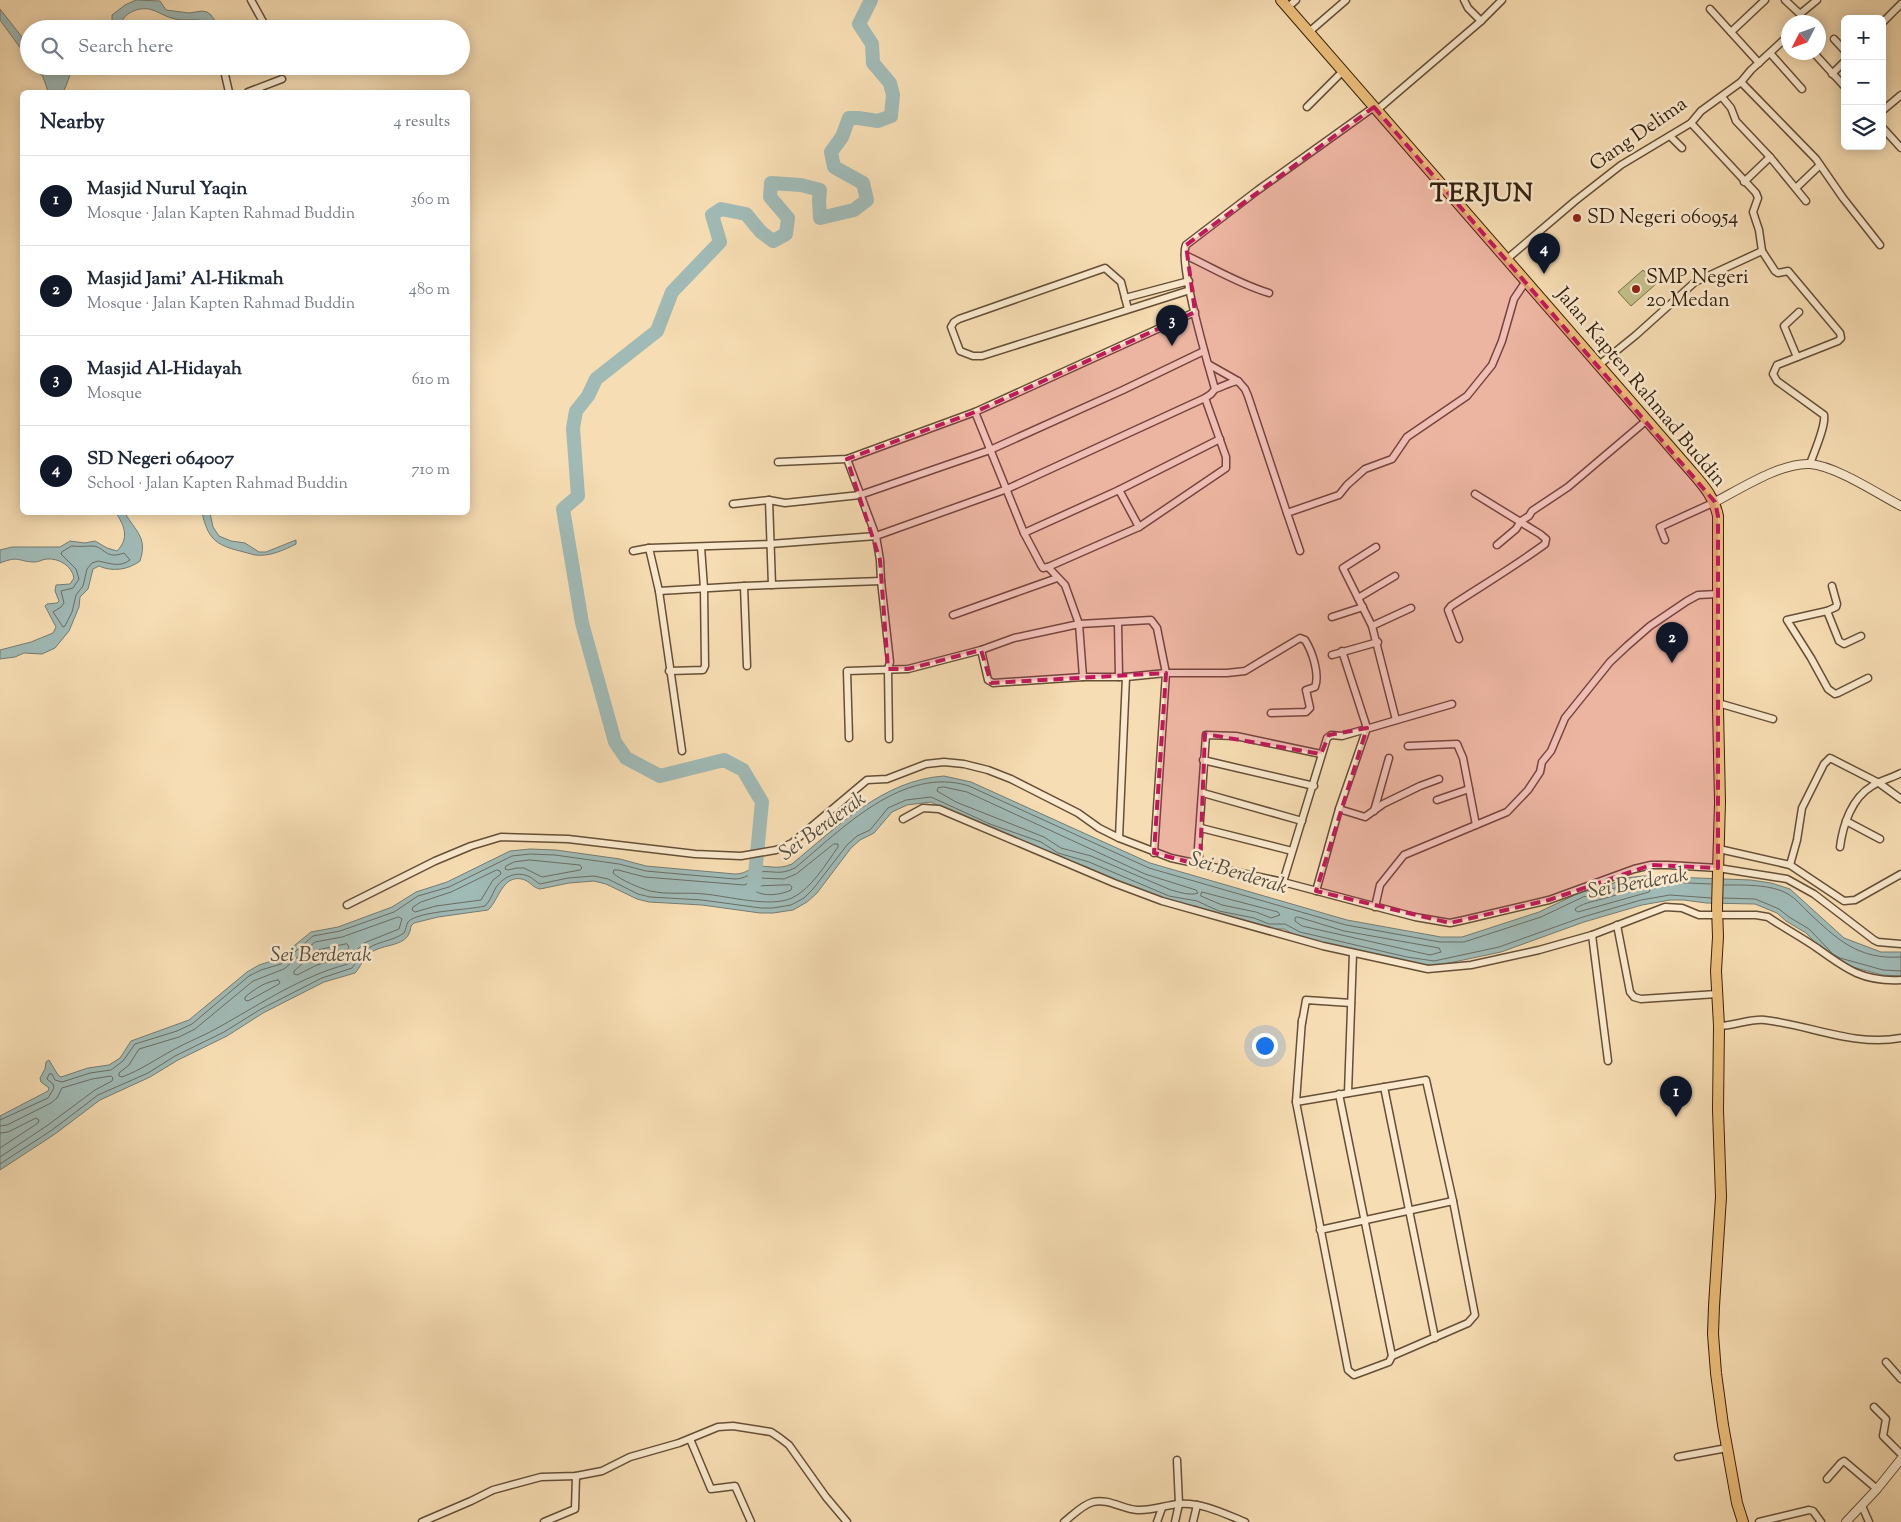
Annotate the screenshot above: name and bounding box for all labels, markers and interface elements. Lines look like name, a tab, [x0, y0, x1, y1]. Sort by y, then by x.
north arrow	[1781, 15, 1826, 60]
map controls	[1841, 15, 1886, 150]
button: +	[1841, 15, 1886, 60]
search box	[20, 20, 470, 75]
icon: search	[38, 34, 66, 62]
text: Search here	[78, 34, 173, 61]
button: −	[1841, 60, 1886, 105]
street label: Gang Delima	[1584, 91, 1694, 179]
button: layers	[1841, 105, 1886, 150]
text: Nearby	[40, 108, 105, 138]
text: 4 results	[394, 111, 450, 134]
text: Masjid Nurul Yaqin	[87, 176, 248, 203]
district label: TERJUN	[1430, 177, 1534, 213]
text: 1	[53, 189, 59, 212]
text: 360 m	[411, 189, 450, 212]
text: Mosque · Jalan Kapten Rahmad Buddin	[87, 203, 355, 226]
place label: SD Negeri 060954	[1587, 204, 1738, 233]
marker: SD Negeri 060954	[1571, 212, 1583, 224]
pin: 4	[1528, 233, 1560, 274]
place label: SMP Negeri 20 Medan	[1646, 264, 1749, 316]
text: Masjid Jami' Al-Hikmah	[87, 266, 284, 293]
text: 2	[52, 279, 60, 302]
text: 480 m	[409, 279, 450, 302]
street label: Jalan Kapten Rahmad Buddin	[1547, 281, 1733, 494]
marker: SMP Negeri 20 Medan	[1630, 283, 1642, 295]
text: Mosque · Jalan Kapten Rahmad Buddin	[87, 293, 355, 316]
pin: 3	[1156, 305, 1188, 346]
text: Masjid Al-Hidayah	[87, 356, 242, 383]
text: 3	[53, 369, 59, 392]
text: 610 m	[412, 369, 450, 392]
text: Mosque	[87, 383, 142, 406]
text: SD Negeri 064007	[87, 446, 234, 473]
text: 4	[52, 459, 60, 482]
text: 710 m	[412, 459, 450, 482]
text: School · Jalan Kapten Rahmad Buddin	[87, 473, 348, 496]
pin: 2	[1656, 622, 1688, 663]
water label: Sei Berderak	[773, 785, 873, 869]
water label: Sei Berderak	[1185, 845, 1291, 903]
water label: Sei Berderak	[1585, 860, 1691, 908]
water label: Sei Berderak	[270, 941, 372, 971]
your location	[1252, 1033, 1278, 1059]
pin: 1	[1660, 1076, 1692, 1117]

